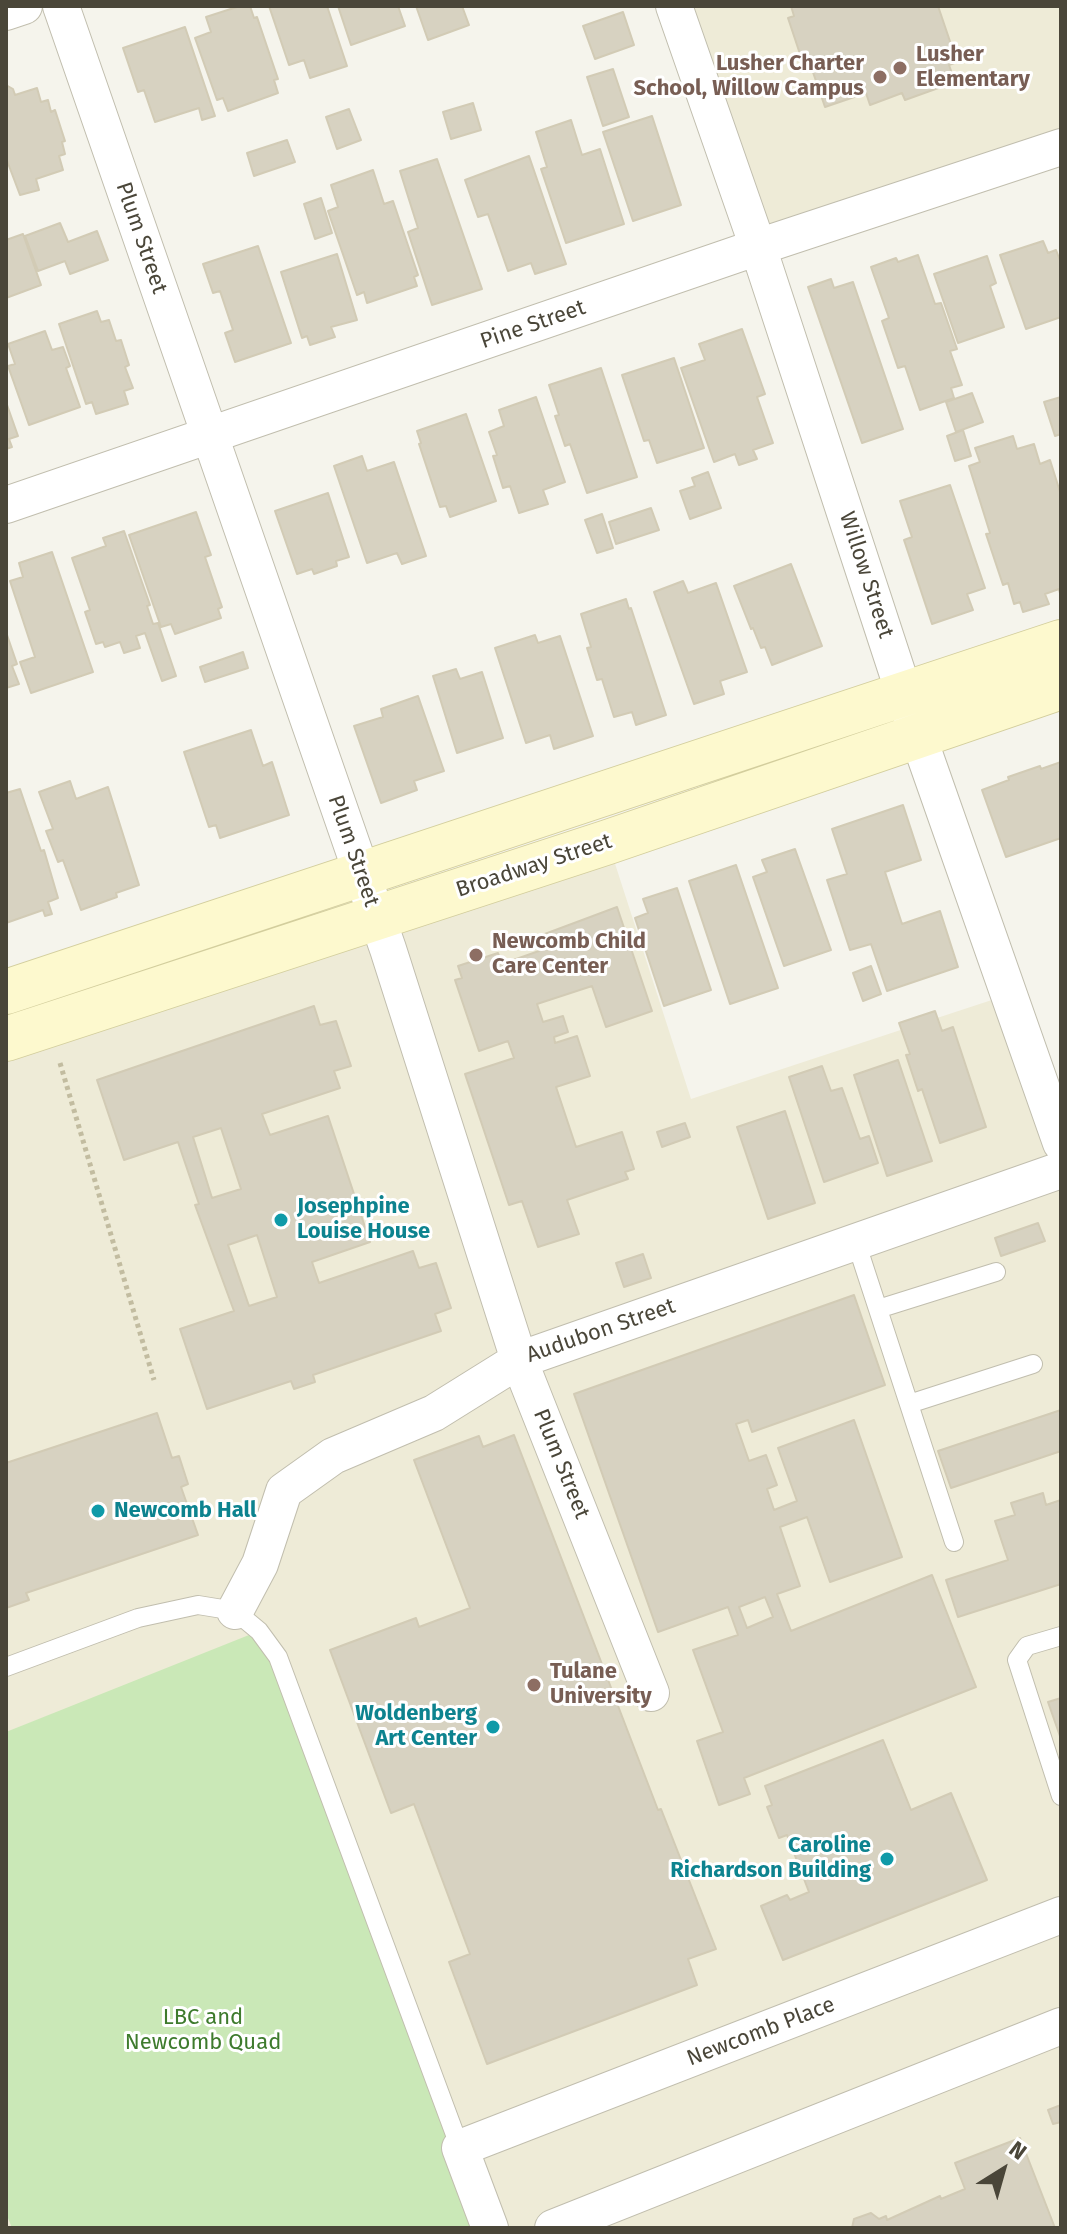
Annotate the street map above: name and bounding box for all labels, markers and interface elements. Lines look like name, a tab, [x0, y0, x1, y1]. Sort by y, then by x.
place label: Lusher Elementary	[916, 42, 1030, 94]
place label: Lusher Charter School, Willow Campus	[634, 51, 864, 102]
marker: Lusher Elementary	[891, 59, 909, 77]
marker: Lusher Charter School, Willow Campus	[871, 68, 889, 86]
street label: Plum Street	[110, 179, 172, 297]
street label: Pine Street	[477, 295, 589, 355]
street label: Willow Street	[833, 508, 899, 642]
street label: Plum Street	[322, 792, 384, 910]
street label: Broadway Street	[453, 828, 615, 904]
place label: Newcomb Child Care Center	[492, 929, 646, 980]
marker: Newcomb Child Care Center	[467, 946, 485, 964]
place label: Josephpine Louise House	[297, 1194, 430, 1246]
marker: Josephpine Louise House	[272, 1211, 290, 1229]
street label: Audubon Street	[523, 1293, 679, 1369]
street label: Plum Street	[527, 1405, 595, 1523]
place label: Newcomb Hall	[114, 1498, 257, 1524]
marker: Newcomb Hall	[89, 1502, 107, 1520]
place label: Tulane University	[550, 1659, 652, 1710]
marker: Tulane University	[525, 1676, 543, 1694]
place label: Woldenberg Art Center	[355, 1701, 477, 1752]
marker: Woldenberg Art Center	[484, 1718, 502, 1736]
place label: Caroline Richardson Building	[670, 1833, 871, 1884]
marker: Caroline Richardson Building	[878, 1850, 896, 1868]
street label: Newcomb Place	[683, 1992, 839, 2072]
park label: LBC and Newcomb Quad	[125, 2005, 281, 2056]
north arrow	[963, 2130, 1043, 2210]
text: N	[1004, 2135, 1032, 2166]

